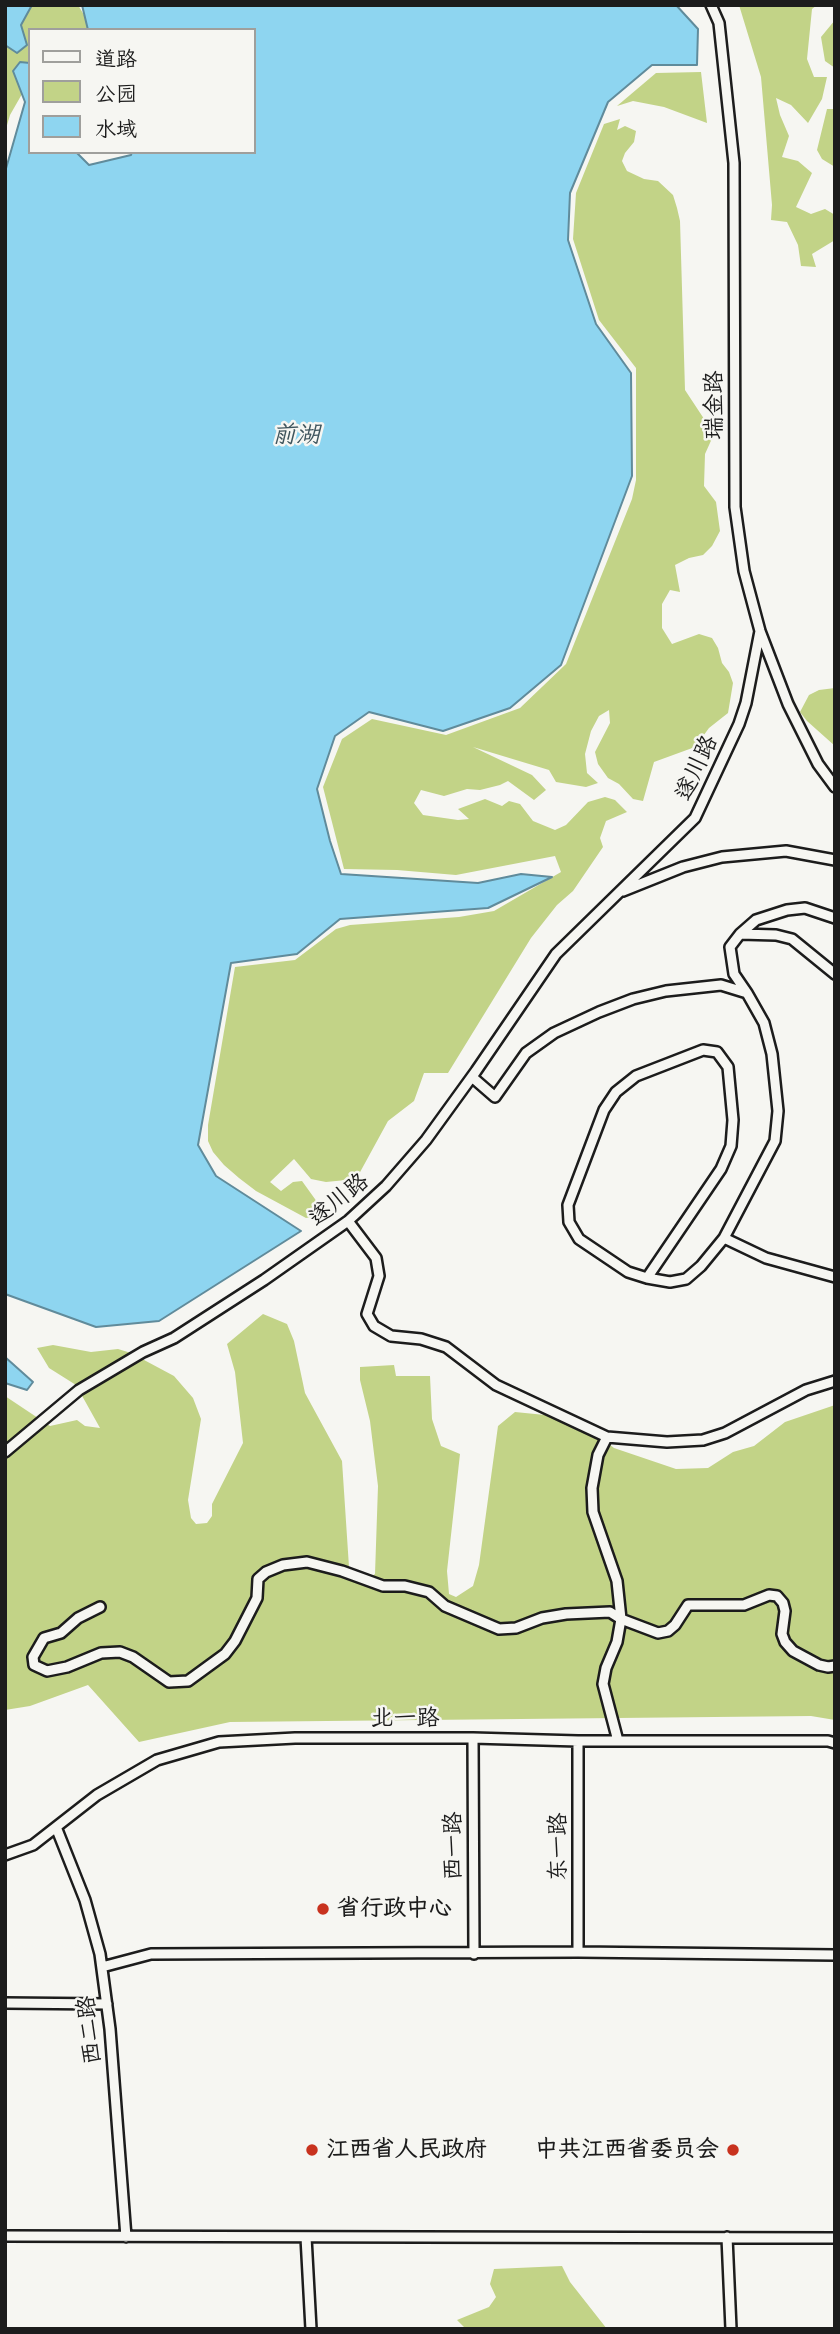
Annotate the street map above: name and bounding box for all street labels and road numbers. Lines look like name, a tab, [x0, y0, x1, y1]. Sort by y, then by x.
street label: 瑞金路	[701, 371, 729, 439]
street label: 遂川路	[670, 731, 724, 805]
street label: 遂川路	[304, 1168, 374, 1232]
street label: 北一路	[371, 1705, 439, 1733]
street label: 西一路	[440, 1812, 468, 1880]
street label: 东一路	[545, 1813, 573, 1881]
street label: 西二路	[73, 1994, 107, 2066]

